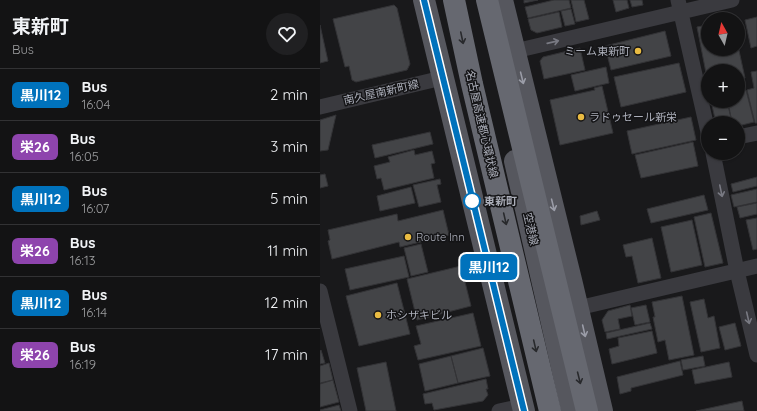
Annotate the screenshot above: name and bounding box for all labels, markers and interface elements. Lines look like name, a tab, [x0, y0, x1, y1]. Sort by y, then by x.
north arrow	[701, 12, 745, 56]
map controls	[701, 12, 745, 160]
button: heart	[266, 13, 308, 55]
text: 東新町	[12, 14, 69, 38]
one-way arrow	[459, 31, 467, 44]
one-way arrow	[546, 38, 559, 45]
text: Bus	[12, 41, 34, 57]
place label: ミーム東新町	[564, 44, 630, 58]
marker: ミーム東新町	[633, 46, 643, 56]
button: +	[701, 64, 745, 108]
street label: 名古屋高速都心環状線	[463, 69, 501, 179]
one-way arrow	[518, 72, 526, 85]
text: Bus	[81, 77, 107, 96]
street label: 南久屋南新町線	[342, 77, 420, 107]
text: 2 min	[270, 85, 308, 104]
text: 黒川12	[20, 86, 61, 104]
text: 16:04	[81, 96, 110, 112]
place label: ラドゥセール新栄	[589, 110, 677, 124]
marker: ラドゥセール新栄	[576, 112, 586, 122]
button: −	[701, 116, 745, 160]
text: Bus	[70, 129, 96, 148]
text: 3 min	[270, 137, 308, 156]
text: 栄26	[20, 138, 50, 156]
text: 16:05	[70, 148, 99, 164]
text: Bus	[81, 181, 107, 200]
one-way arrow	[717, 184, 725, 197]
text: 5 min	[270, 189, 308, 208]
text: 黒川12	[20, 190, 61, 208]
marker: 東新町	[463, 192, 481, 210]
place label: 東新町	[484, 194, 517, 208]
one-way arrow	[550, 198, 557, 211]
text: 16:07	[81, 200, 109, 216]
street label: 空港線	[520, 211, 542, 247]
one-way arrow	[501, 212, 509, 225]
place label: Route Inn	[416, 230, 465, 244]
marker: Route Inn	[403, 232, 413, 242]
text: Bus	[70, 233, 96, 252]
text: 11 min	[267, 241, 308, 260]
text: 栄26	[20, 242, 50, 260]
text: 16:13	[70, 252, 96, 268]
line badge: 黒川12	[461, 254, 517, 280]
text: 黒川12	[468, 258, 510, 276]
text: Bus	[81, 285, 107, 304]
text: 12 min	[264, 293, 308, 312]
text: 黒川12	[20, 294, 61, 312]
text: 16:14	[81, 304, 107, 320]
place label: ホシザキビル	[386, 308, 452, 322]
marker: ホシザキビル	[373, 310, 383, 320]
one-way arrow	[745, 311, 753, 324]
one-way arrow	[580, 324, 588, 337]
text: Bus	[70, 337, 96, 356]
one-way arrow	[531, 339, 539, 352]
text: 17 min	[265, 345, 308, 364]
text: 栄26	[20, 346, 50, 364]
text: 16:19	[70, 356, 96, 372]
one-way arrow	[576, 371, 584, 384]

